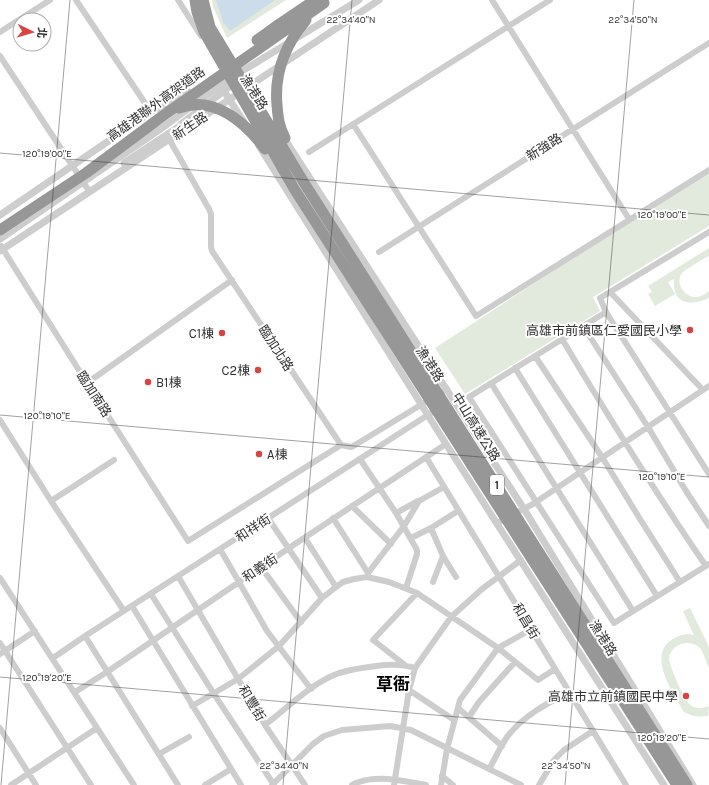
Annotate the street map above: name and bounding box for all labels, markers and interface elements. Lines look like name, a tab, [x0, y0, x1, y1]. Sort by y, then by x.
north arrow	[12, 12, 52, 52]
text: 22°34'40"N	[326, 14, 376, 26]
text: 22°34'50"N	[608, 14, 658, 26]
text: 北	[35, 27, 48, 39]
street label: 高雄港聯外高架道路	[104, 64, 208, 144]
street label: 漁港路	[237, 71, 271, 113]
street label: 新生路	[170, 109, 210, 143]
street label: 新強路	[523, 130, 565, 164]
text: 120°19'00"E	[22, 148, 72, 160]
text: 120°19'00"E	[637, 209, 687, 221]
street label: 臨加北路	[256, 322, 296, 374]
place label: 高雄市前鎮區仁愛國民小學	[526, 323, 682, 338]
marker: 高雄市前鎮區仁愛國民小學	[685, 325, 695, 335]
place label: C1棟	[189, 326, 214, 341]
marker: C1棟	[217, 328, 227, 338]
street label: 漁港路	[413, 344, 447, 384]
place label: C2棟	[221, 363, 250, 378]
marker: C2棟	[253, 365, 263, 375]
street label: 臨加南路	[74, 368, 114, 420]
place label: B1棟	[156, 375, 181, 390]
marker: B1棟	[143, 377, 153, 387]
street label: 中山高速公路	[449, 390, 503, 464]
text: 120°19'10"E	[24, 410, 70, 422]
place label: A棟	[267, 447, 287, 462]
marker: A棟	[254, 449, 264, 459]
text: 120°19'10"E	[639, 471, 685, 483]
road number: 1	[490, 475, 504, 495]
street label: 和祥街	[233, 511, 273, 545]
street label: 和義街	[240, 551, 280, 585]
street label: 和昌街	[510, 600, 542, 642]
street label: 漁港路	[586, 617, 620, 659]
text: 120°19'20"E	[22, 672, 72, 684]
district label: 草衙	[376, 674, 410, 694]
street label: 和豐街	[236, 682, 268, 724]
place label: 高雄市立前鎮國民中學	[548, 689, 678, 704]
marker: 高雄市立前鎮國民中學	[681, 691, 691, 701]
text: 120°19'20"E	[637, 732, 687, 744]
text: 22°34'40"N	[259, 760, 309, 772]
text: 22°34'50"N	[541, 760, 591, 772]

